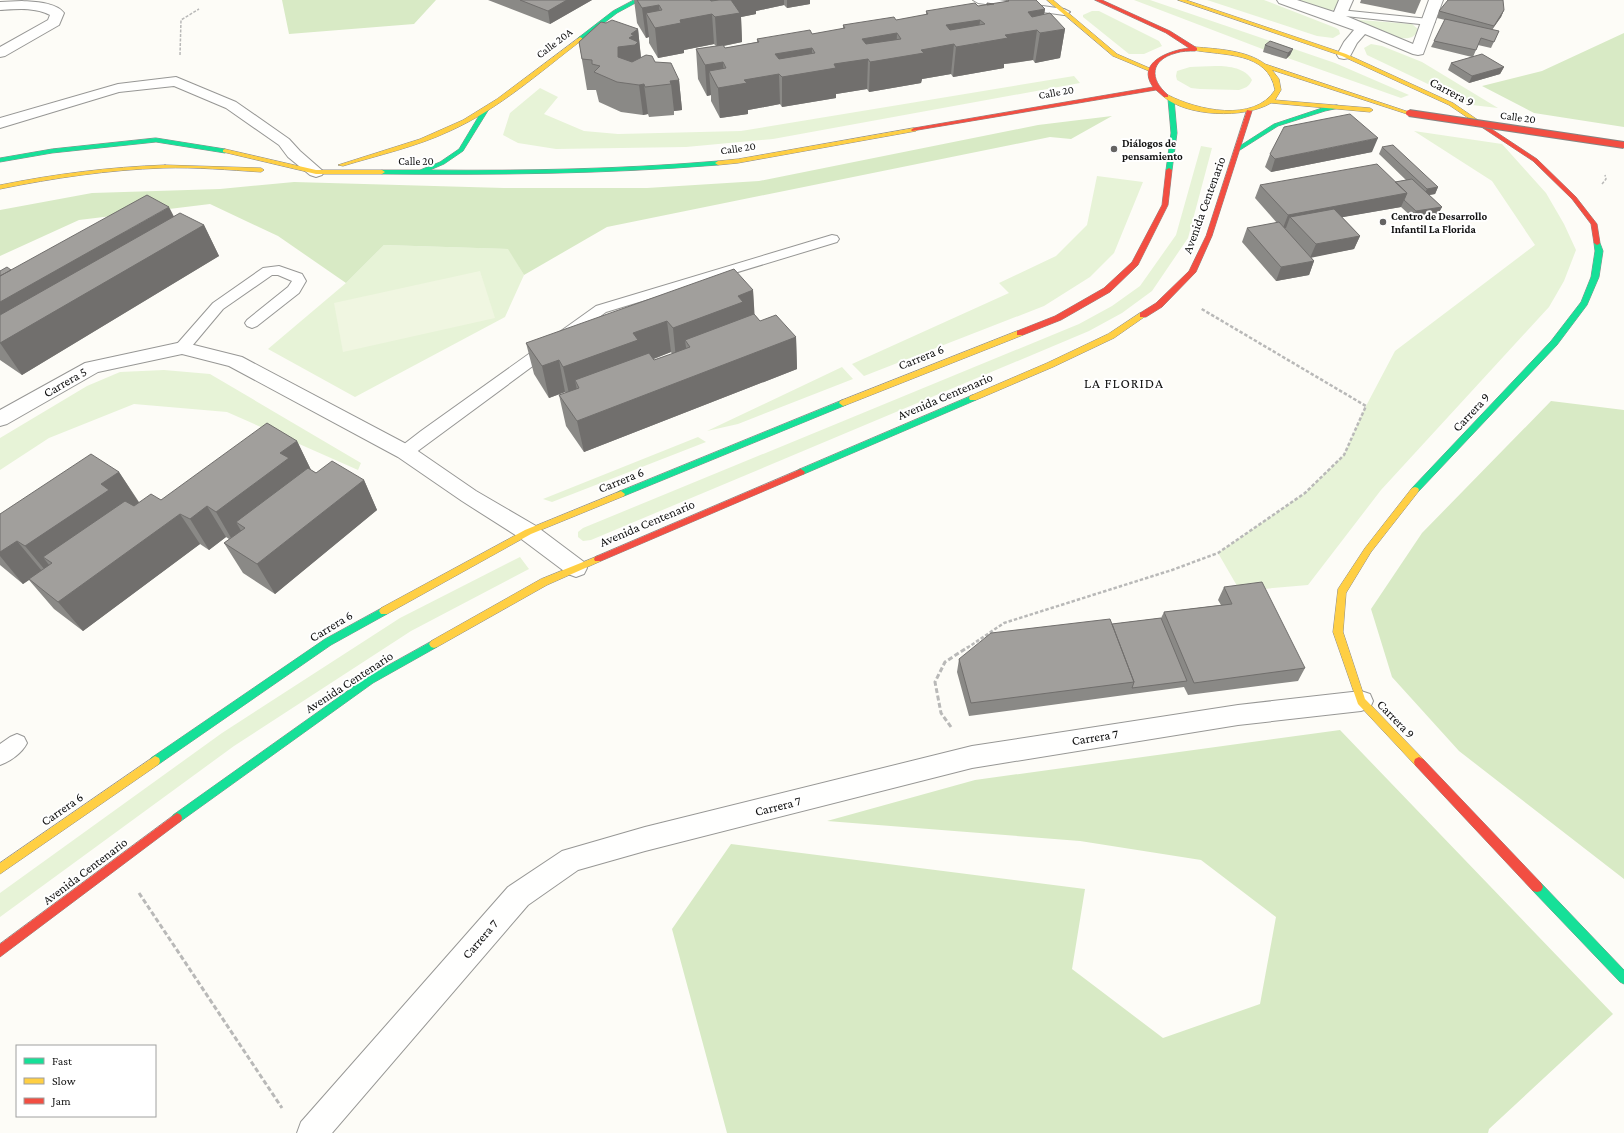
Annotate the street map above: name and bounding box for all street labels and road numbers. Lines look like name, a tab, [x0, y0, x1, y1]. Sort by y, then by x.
street label: Calle 20A	[534, 25, 575, 60]
street label: Carrera 9	[1427, 74, 1477, 110]
street label: Calle 20	[1037, 83, 1075, 101]
street label: Calle 20	[1500, 109, 1536, 125]
street label: Calle 20	[720, 140, 756, 156]
street label: Avenida Centenario	[1179, 154, 1229, 256]
street label: Calle 20	[398, 155, 434, 167]
street label: Carrera 6	[896, 341, 946, 373]
street label: Carrera 5	[41, 364, 89, 400]
street label: Avenida Centenario	[895, 369, 995, 423]
street label: Carrera 9	[1449, 389, 1493, 435]
street label: Carrera 6	[596, 464, 646, 496]
street label: Avenida Centenario	[597, 496, 697, 550]
street label: Carrera 6	[307, 607, 355, 645]
street label: Avenida Centenario	[302, 648, 396, 716]
street label: Carrera 9	[1374, 697, 1418, 741]
street label: Carrera 7	[1071, 726, 1119, 748]
street label: Carrera 6	[38, 789, 86, 829]
street label: Carrera 7	[753, 793, 803, 819]
street label: Avenida Centenario	[40, 834, 130, 908]
street label: Carrera 7	[459, 916, 501, 962]

